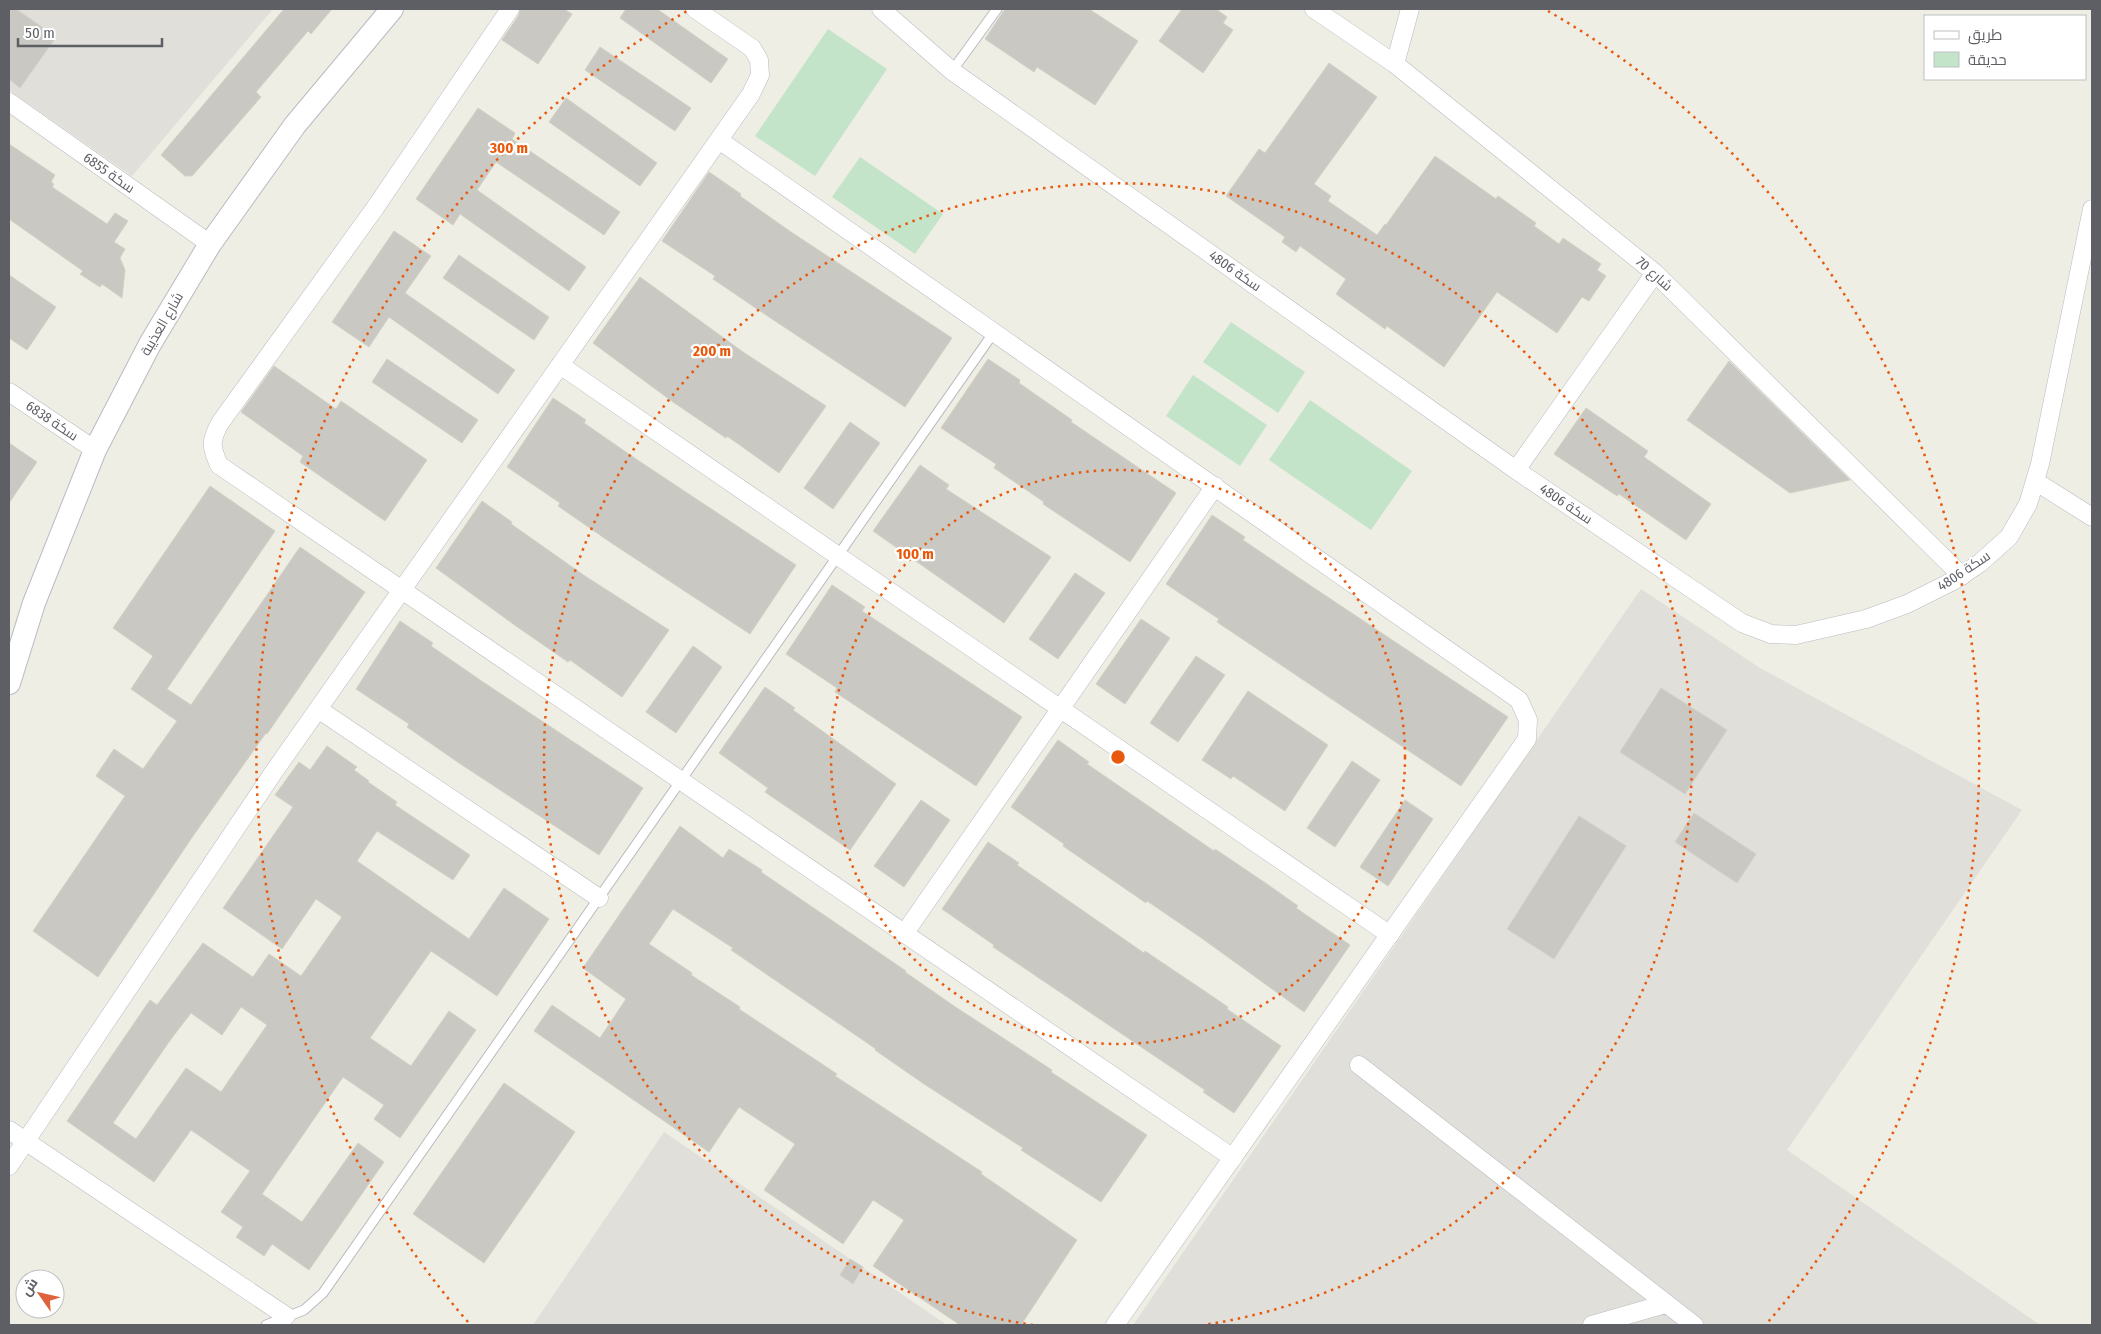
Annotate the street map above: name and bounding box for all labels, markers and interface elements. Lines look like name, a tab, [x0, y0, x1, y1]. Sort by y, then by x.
scale bar	[18, 15, 161, 47]
legend	[1924, 15, 2086, 80]
text: 50 m	[25, 24, 55, 42]
text: طريق	[1968, 26, 2002, 45]
text: حديقة	[1968, 51, 2007, 69]
text: 300 m	[489, 139, 528, 157]
street label: سكة 6855	[80, 149, 138, 197]
street label: سكة 4806	[1205, 247, 1265, 295]
street label: شارع 70	[1632, 253, 1676, 295]
street label: شارع العذيبة	[137, 289, 187, 359]
text: 200 m	[692, 342, 731, 360]
street label: سكة 6838	[23, 397, 81, 445]
street label: سكة 4806	[1536, 480, 1596, 528]
text: 100 m	[896, 545, 934, 563]
street label: سكة 4806	[1934, 547, 1994, 595]
centre of rings	[1109, 748, 1127, 766]
north arrow	[15, 1269, 65, 1319]
text: ش	[18, 1275, 42, 1299]

